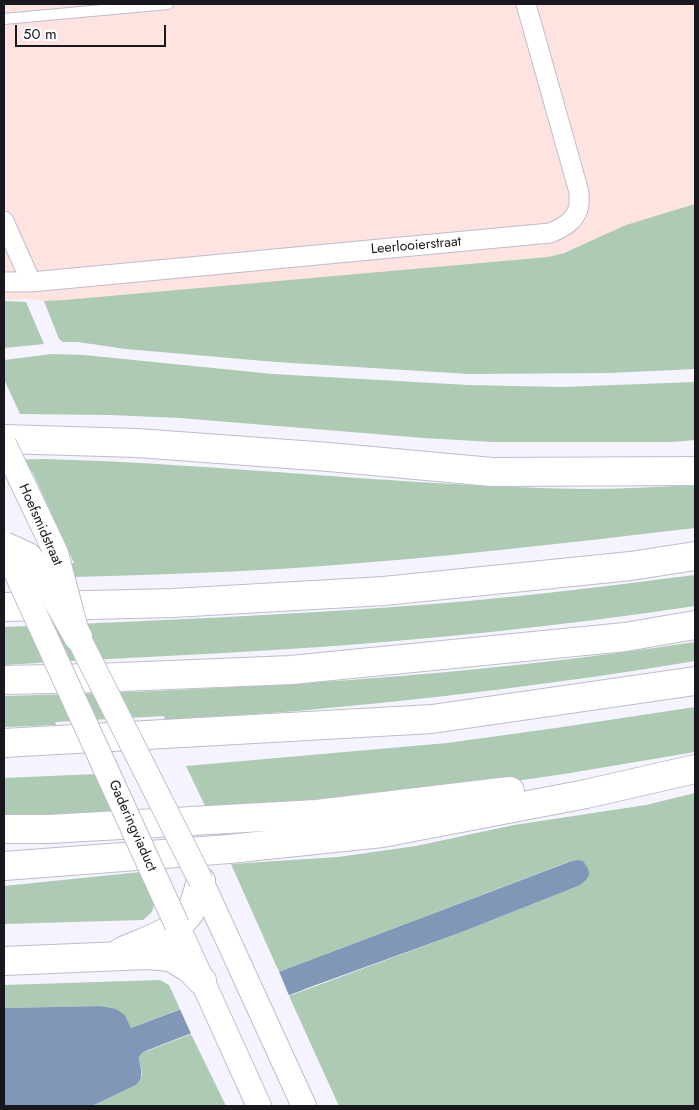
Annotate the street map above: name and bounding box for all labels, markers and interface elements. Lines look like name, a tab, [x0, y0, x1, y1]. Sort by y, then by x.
scale bar	[18, 15, 169, 47]
text: 50 m	[23, 23, 57, 45]
street label: Leerlooierstraat	[370, 234, 462, 258]
street label: Hoefsmidstraat	[14, 482, 66, 568]
street label: Gaderingviaduct	[104, 778, 160, 874]

